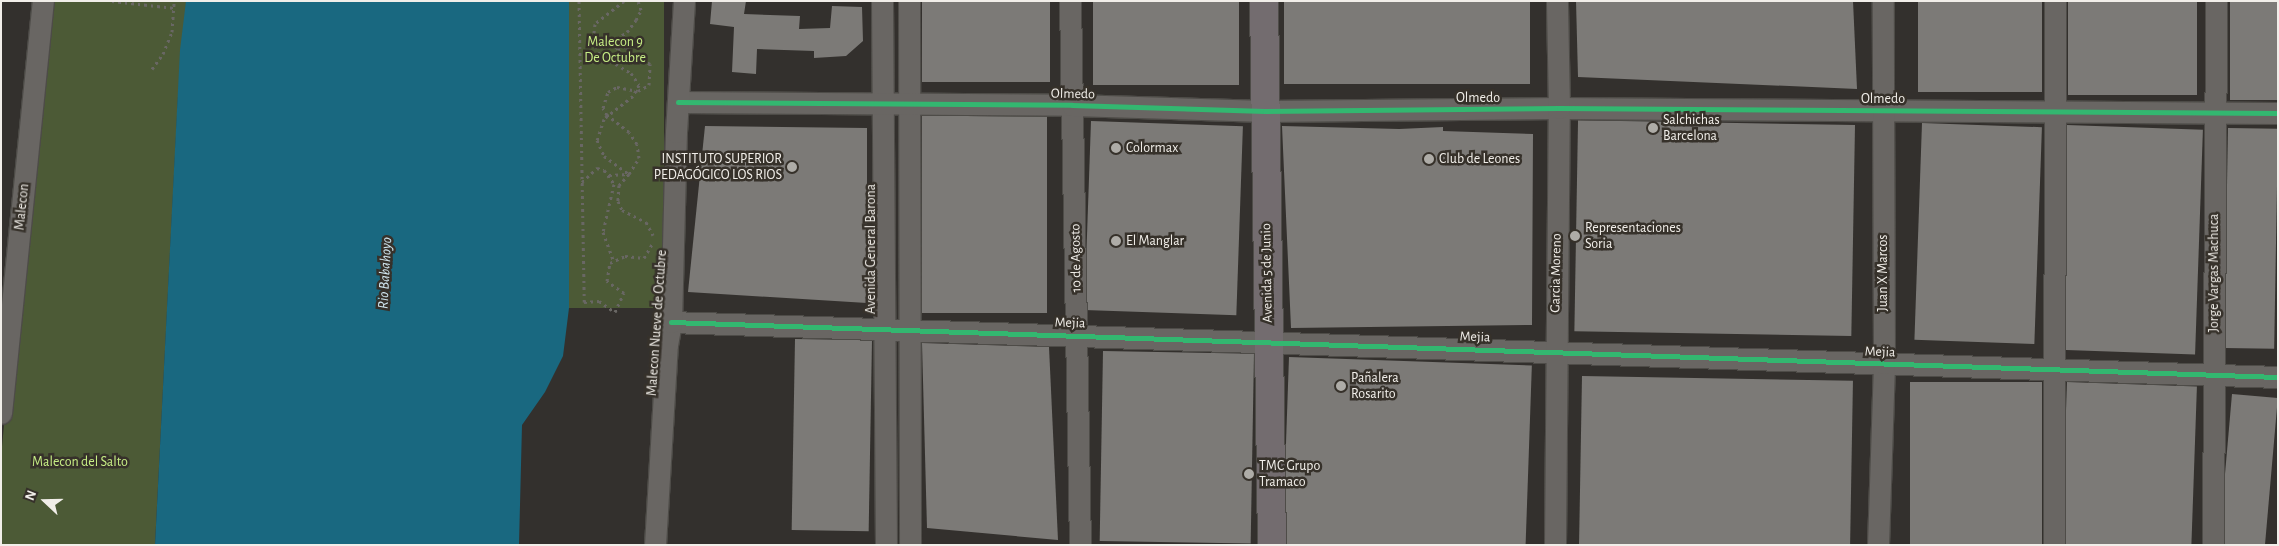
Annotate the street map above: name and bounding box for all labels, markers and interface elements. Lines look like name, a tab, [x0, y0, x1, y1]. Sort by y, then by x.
park label: Malecon 9 De Octubre	[584, 34, 646, 66]
street label: Olmedo	[1051, 85, 1095, 103]
street label: Olmedo	[1456, 90, 1500, 106]
street label: Olmedo	[1861, 91, 1905, 107]
place label: Salchichas Barcelona	[1663, 112, 1720, 144]
marker: Salchichas Barcelona	[1647, 122, 1659, 134]
place label: Colormax	[1126, 140, 1178, 156]
marker: Colormax	[1110, 142, 1122, 154]
place label: INSTITUTO SUPERIOR PEDAGÓGICO LOS RIOS	[654, 151, 782, 184]
place label: Club de Leones	[1439, 151, 1520, 167]
marker: Club de Leones	[1423, 153, 1435, 165]
marker: INSTITUTO SUPERIOR PEDAGÓGICO LOS RIOS	[786, 161, 798, 173]
street label: Malecon	[11, 183, 33, 231]
street label: Avenida General Barona	[863, 184, 879, 314]
street label: Jorge Vargas Machuca	[2206, 214, 2222, 332]
place label: Representaciones Soria	[1585, 220, 1681, 252]
street label: Avenida 5 de Junio	[1258, 223, 1276, 323]
street label: 10 de Agosto	[1067, 224, 1085, 292]
marker: Representaciones Soria	[1569, 230, 1581, 242]
place label: El Manglar	[1126, 233, 1184, 249]
street label: Garcia Moreno	[1547, 233, 1565, 313]
street label: Juan X Marcos	[1875, 234, 1891, 312]
marker: El Manglar	[1110, 235, 1122, 247]
water label: Rio Babahoyo	[374, 237, 396, 309]
street label: Malecon Nueve de Octubre	[644, 249, 670, 397]
street label: Mejia	[1054, 314, 1086, 332]
street label: Mejia	[1459, 328, 1491, 346]
street label: Mejia	[1864, 343, 1896, 361]
place label: Pañalera Rosarito	[1351, 370, 1399, 402]
marker: Pañalera Rosarito	[1335, 380, 1347, 392]
park label: Malecon del Salto	[32, 454, 128, 470]
place label: TMC Grupo Tramaco	[1259, 458, 1320, 491]
marker: TMC Grupo Tramaco	[1243, 468, 1255, 480]
north arrow	[20, 476, 70, 526]
text: N	[23, 489, 39, 503]

